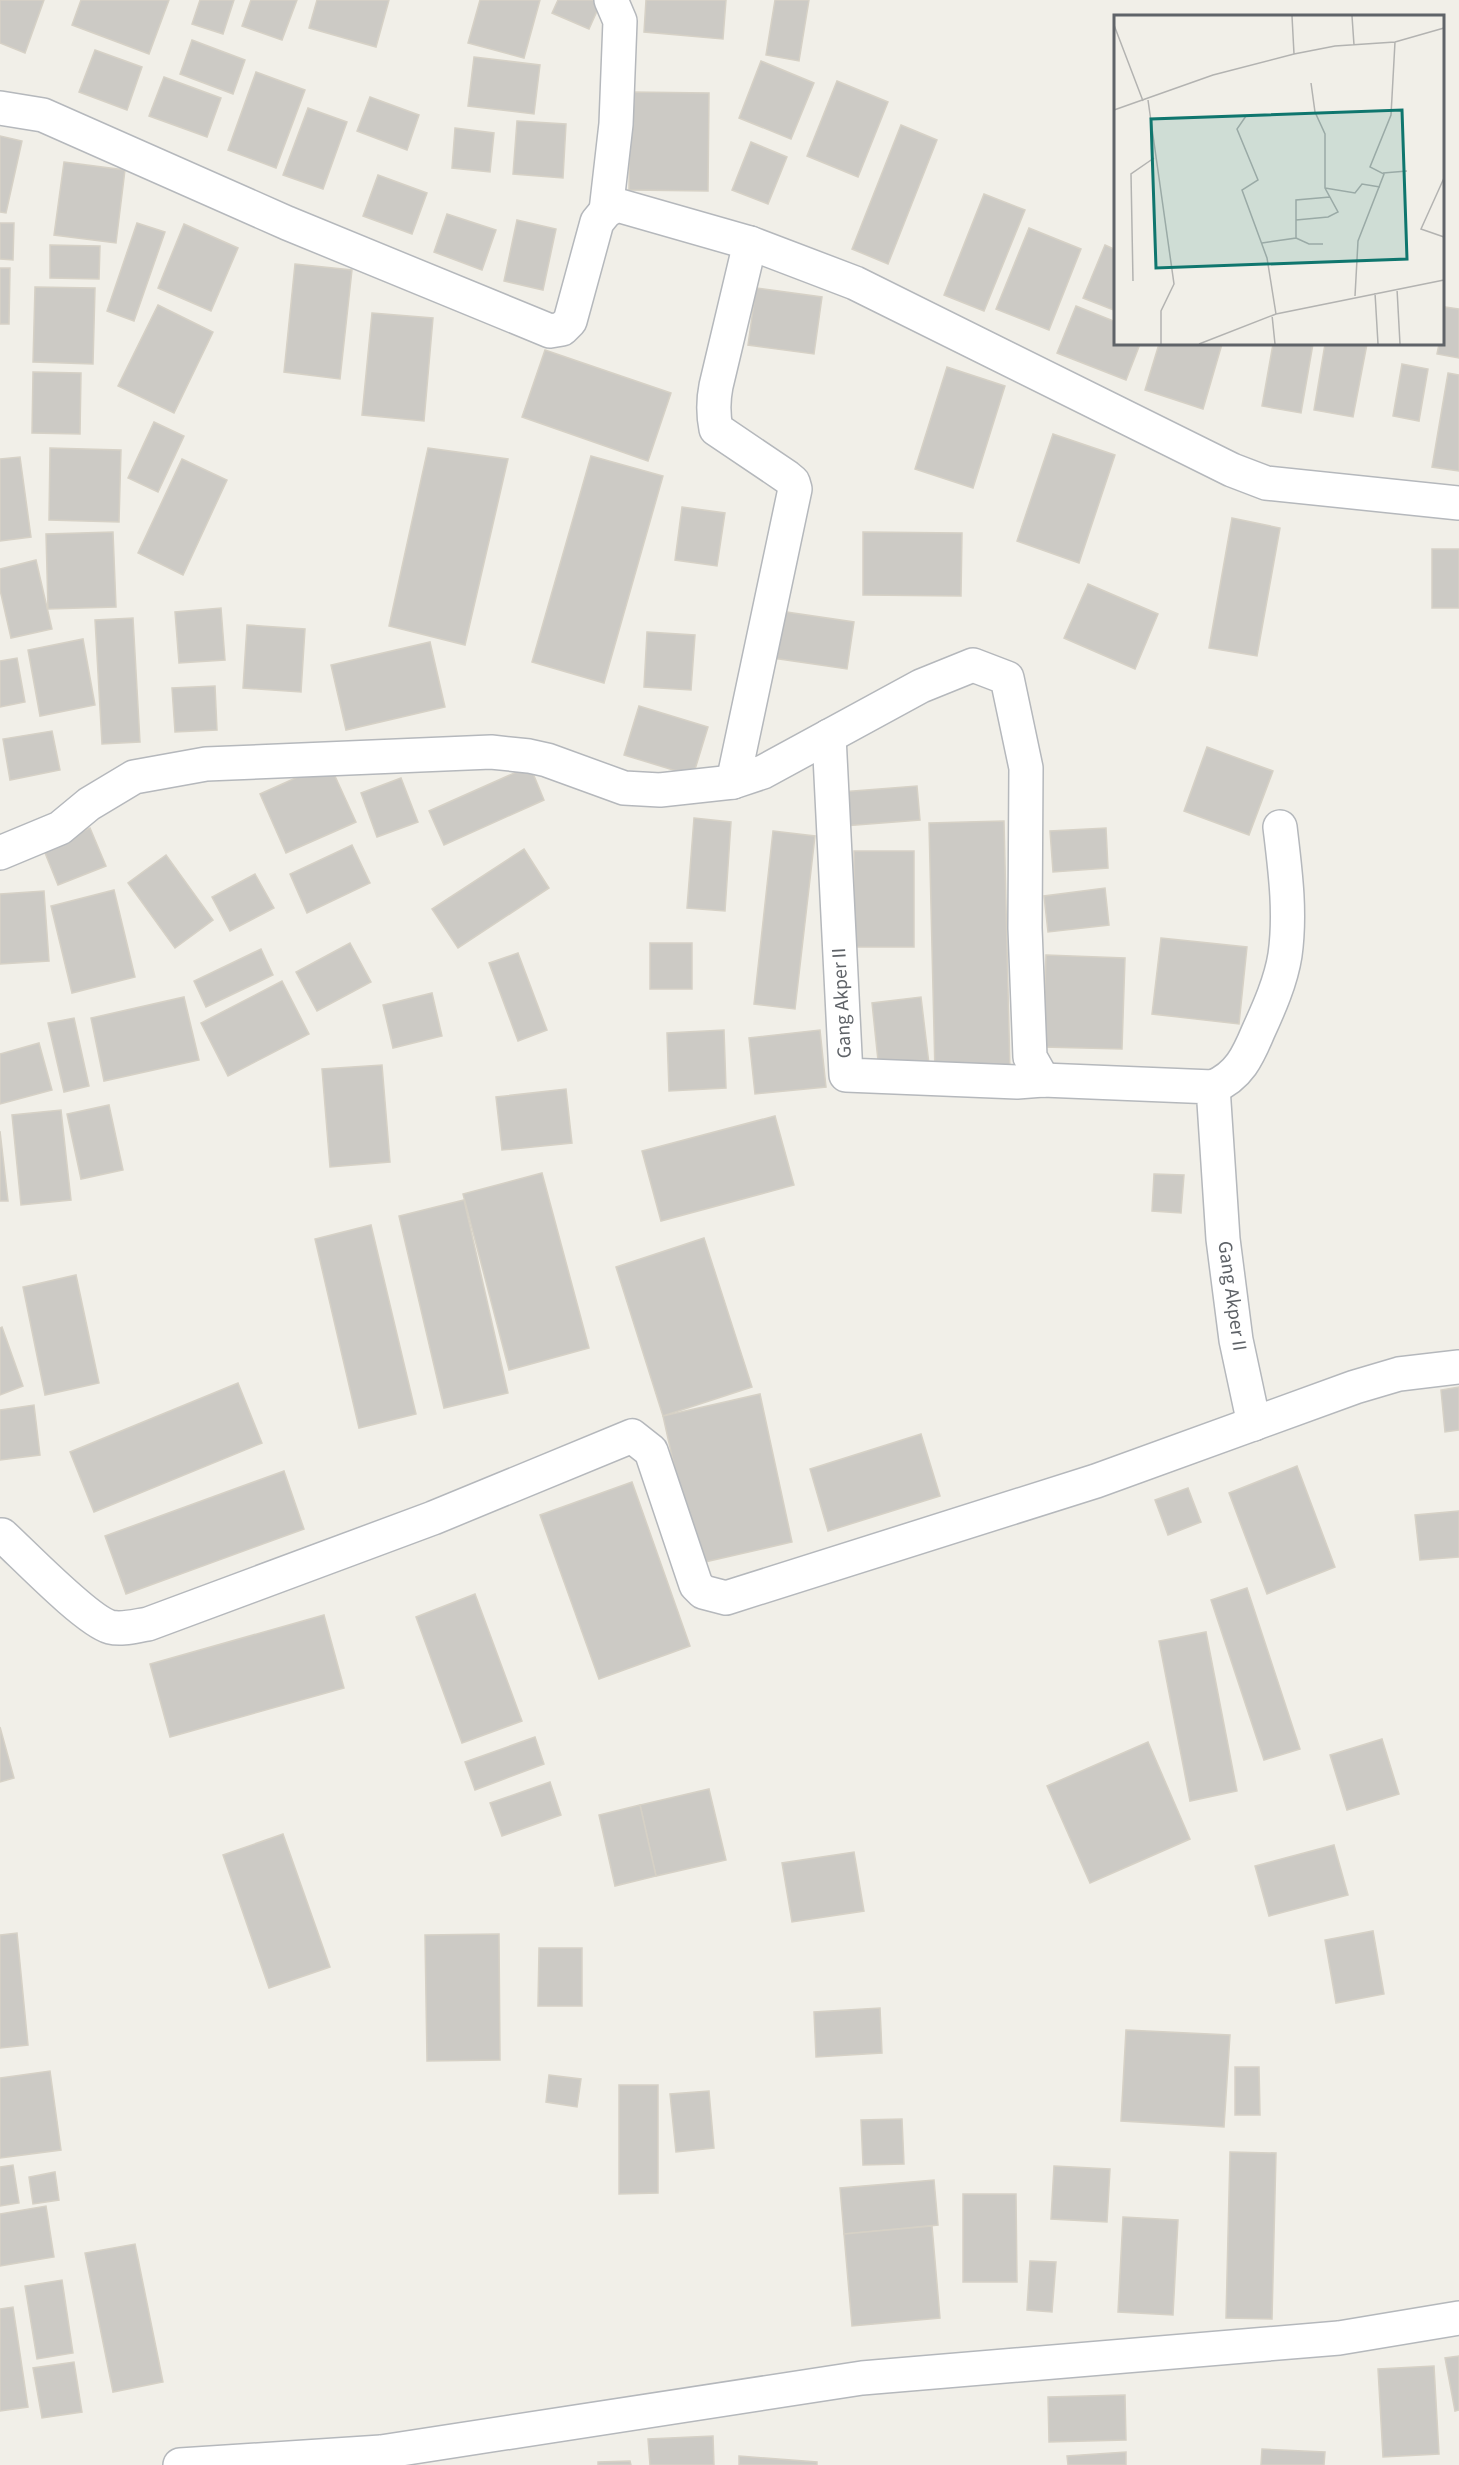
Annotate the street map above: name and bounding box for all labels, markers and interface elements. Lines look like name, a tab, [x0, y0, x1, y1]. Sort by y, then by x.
inset map	[1114, 15, 1444, 345]
street label: Gang Akper II	[825, 947, 859, 1059]
street label: Gang Akper II	[1210, 1239, 1254, 1353]

